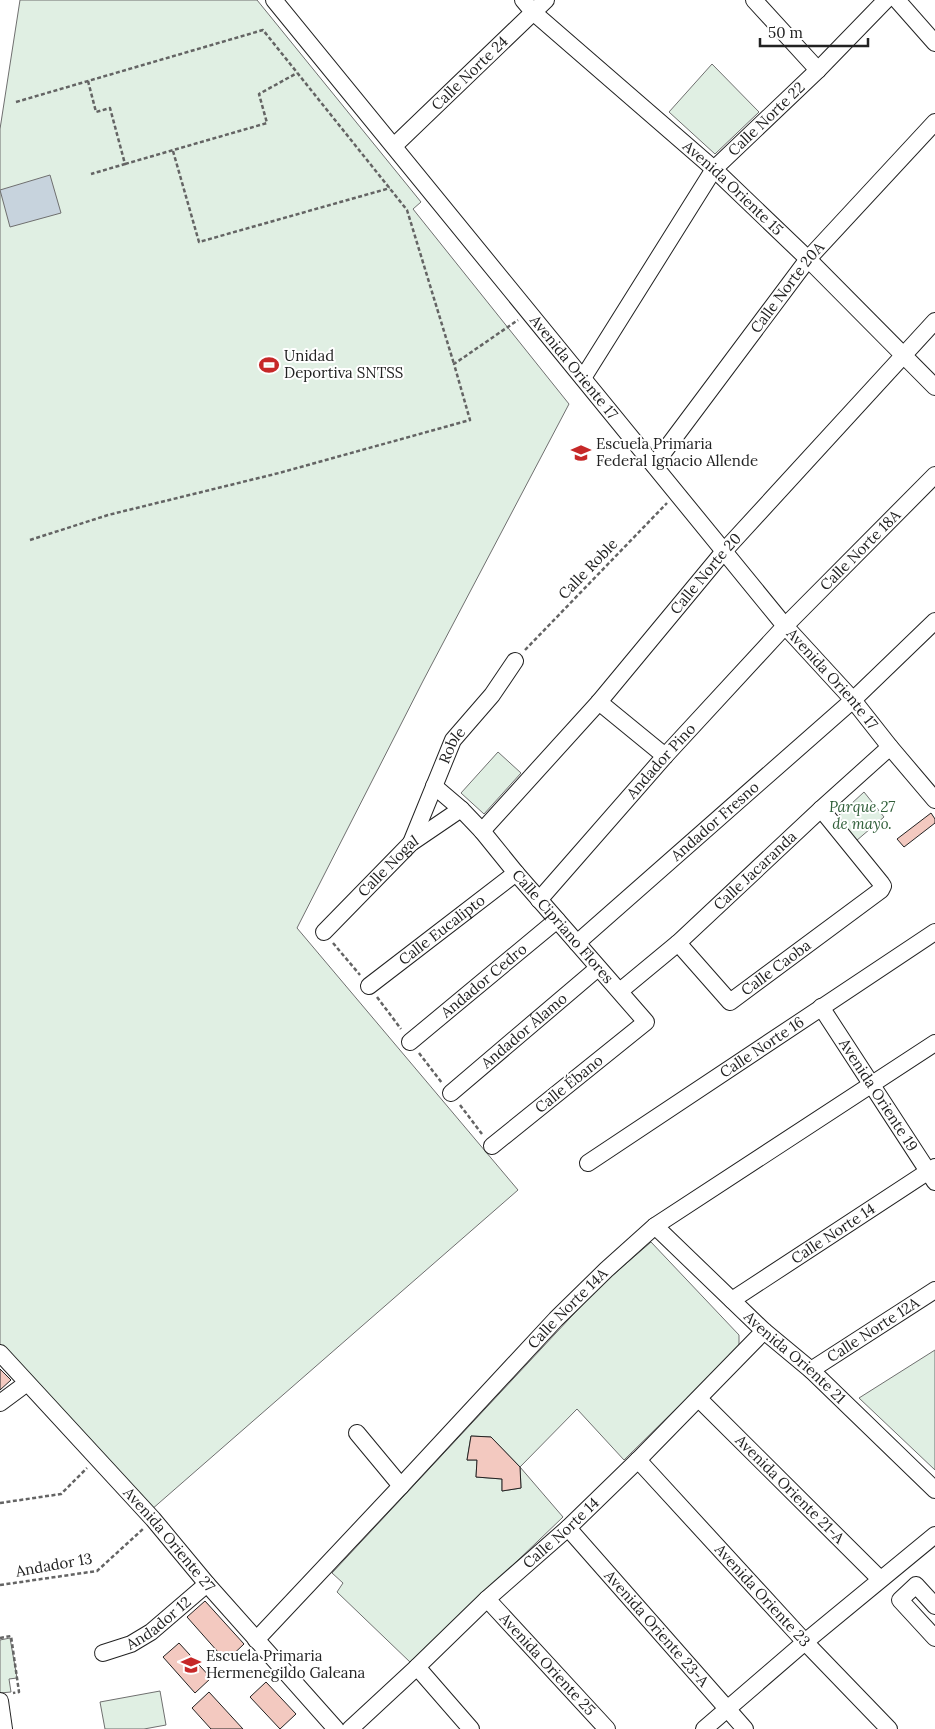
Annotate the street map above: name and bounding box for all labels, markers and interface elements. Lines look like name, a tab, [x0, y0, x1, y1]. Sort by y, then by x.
scale bar	[760, 15, 868, 47]
text: 50 m	[768, 23, 803, 42]
street label: Calle Norte 24	[427, 32, 512, 114]
street label: Calle Norte 22	[724, 78, 809, 160]
street label: Avenida Oriente 15	[678, 136, 787, 239]
street label: Calle Norte 20A	[746, 237, 828, 337]
street label: Avenida Oriente 17	[525, 310, 622, 423]
place label: Unidad Deportiva SNTSS	[284, 346, 403, 382]
sports icon: Unidad Deportiva SNTSS	[258, 354, 280, 376]
place label: Escuela Primaria Federal Ignacio Allende	[596, 434, 758, 470]
school or university icon: Escuela Primaria Federal Ignacio Allende	[570, 442, 592, 464]
street label: Calle Norte 18A	[816, 505, 905, 594]
street label: Calle Norte 20	[666, 529, 745, 618]
street label: Calle Roble	[554, 534, 621, 603]
street label: Avenida Oriente 17	[782, 623, 882, 733]
street label: Andador Pino	[621, 719, 700, 803]
street label: Roble	[434, 723, 469, 766]
street label: Andador Fresno	[666, 777, 763, 865]
park label: Parque 27 de mayo.	[829, 797, 895, 833]
street label: Calle Jacaranda	[709, 827, 801, 914]
street label: Calle Nogal	[354, 831, 422, 901]
street label: Calle Cipriano Flores	[508, 865, 618, 987]
street label: Calle Eucalipto	[395, 890, 489, 969]
street label: Calle Caoba	[737, 935, 815, 999]
street label: Andador Cedro	[436, 939, 531, 1022]
street label: Andador Álamo	[476, 988, 571, 1073]
street label: Calle Norte 16	[716, 1012, 807, 1082]
street label: Avenida Oriente 19	[835, 1034, 922, 1155]
street label: Calle Ébano	[531, 1050, 607, 1117]
street label: Calle Norte 14	[787, 1199, 879, 1268]
street label: Calle Norte 14A	[523, 1263, 612, 1353]
street label: Calle Norte 12A	[823, 1292, 923, 1366]
street label: Avenida Oriente 21	[740, 1306, 850, 1407]
street label: Avenida Oriente 21-A	[731, 1430, 849, 1548]
street label: Avenida Oriente 27	[119, 1482, 219, 1596]
street label: Calle Norte 14	[519, 1493, 603, 1572]
street label: Avenida Oriente 23	[710, 1539, 815, 1651]
street label: Andador 13	[13, 1548, 94, 1581]
street label: Avenida Oriente 23-A	[600, 1565, 714, 1691]
street label: Andador 12	[122, 1592, 195, 1654]
street label: Avenida Oriente 25	[495, 1608, 600, 1719]
place label: Escuela Primaria Hermenegildo Galeana	[206, 1646, 366, 1682]
school or university icon: Escuela Primaria Hermenegildo Galeana	[180, 1654, 202, 1676]

